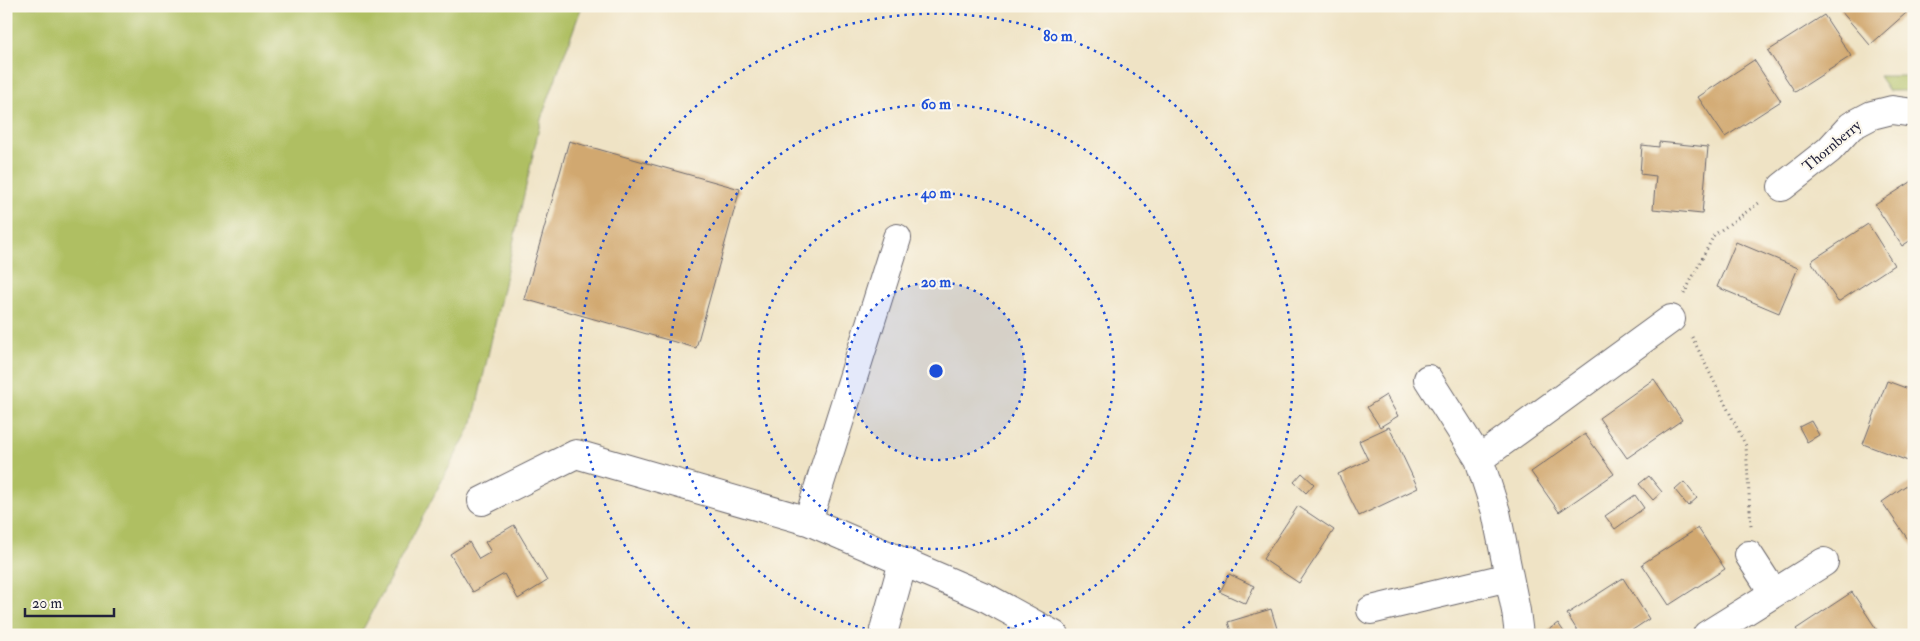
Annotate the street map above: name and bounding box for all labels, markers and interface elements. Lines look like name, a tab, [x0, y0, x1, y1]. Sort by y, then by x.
text: 80 m	[1043, 27, 1073, 46]
text: 60 m	[921, 95, 951, 114]
street label: Thornberry	[1799, 116, 1866, 176]
text: 40 m	[920, 184, 952, 203]
text: 20 m	[921, 273, 951, 292]
centre of rings	[927, 362, 945, 380]
scale bar	[25, 586, 114, 618]
text: 20 m	[32, 594, 62, 613]

